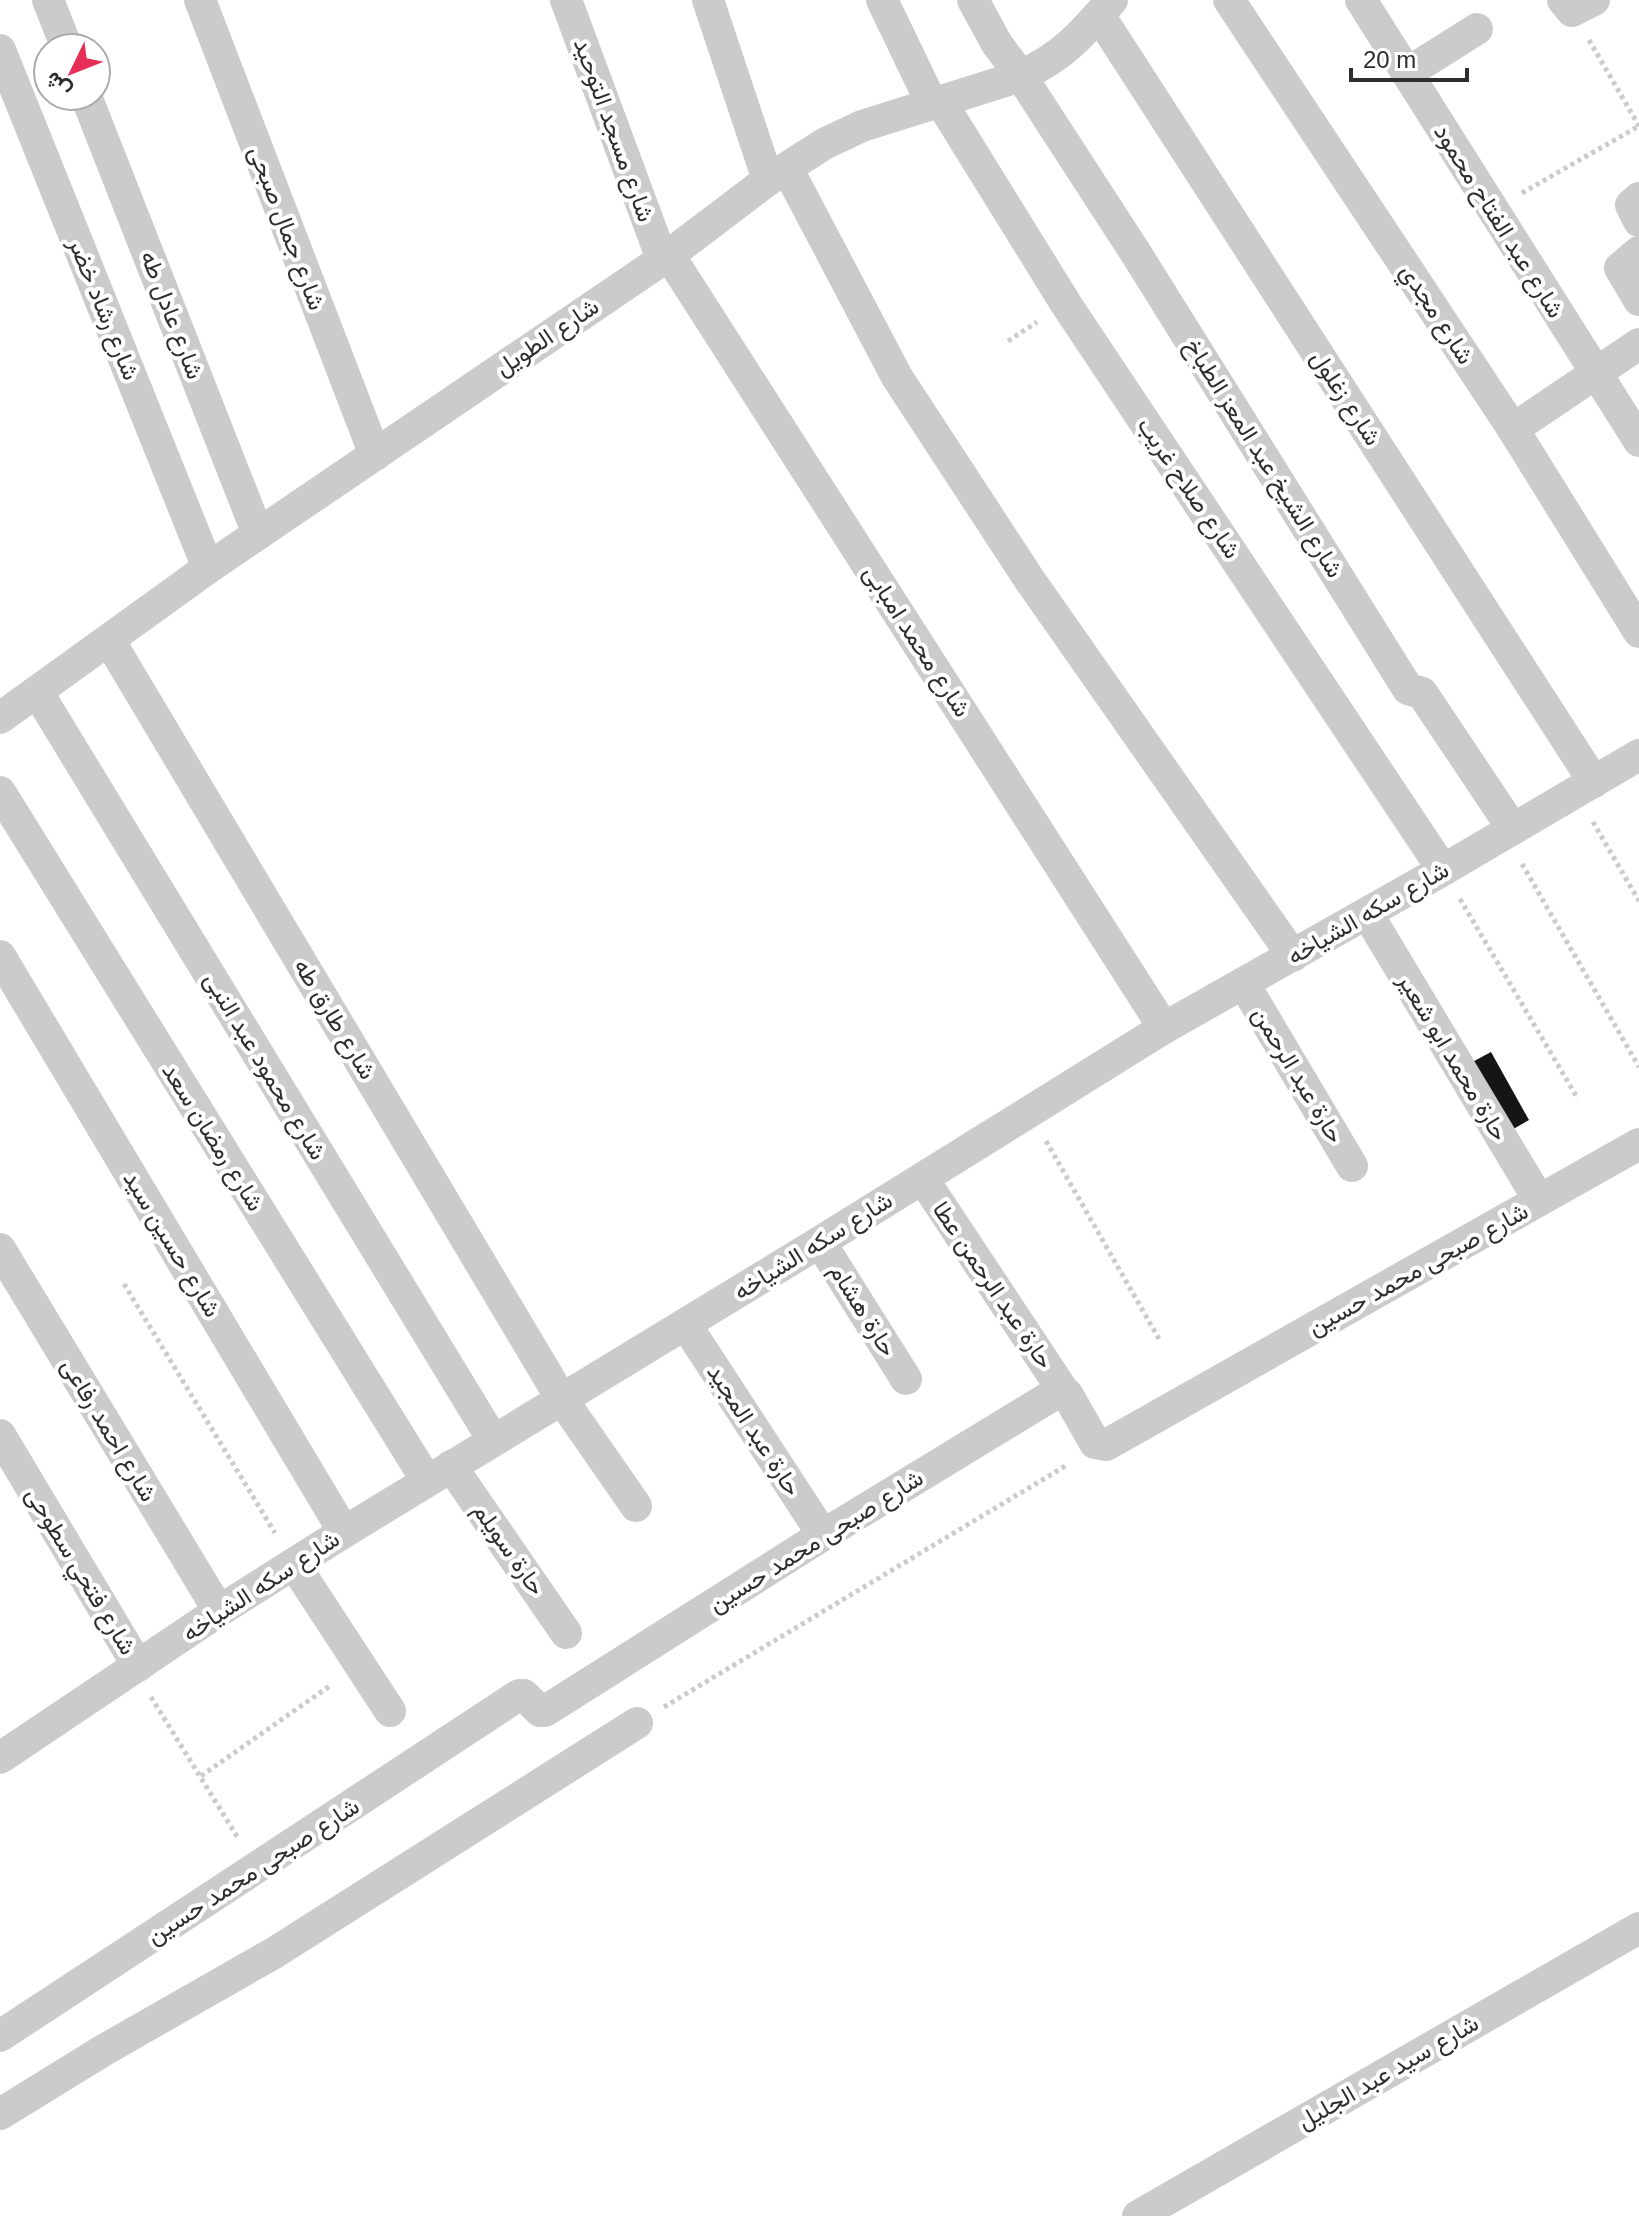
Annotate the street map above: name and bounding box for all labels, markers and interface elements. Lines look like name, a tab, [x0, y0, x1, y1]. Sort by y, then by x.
north arrow	[32, 32, 112, 112]
scale bar	[1351, 32, 1467, 82]
street label: شارع مسجد التوحيد	[566, 34, 660, 226]
text: 20 m	[1363, 46, 1416, 73]
text: ش	[40, 66, 77, 103]
street label: شارع عبد الفتاح محمود	[1426, 119, 1570, 324]
street label: شارع جمال صبحى	[241, 142, 331, 315]
street label: شارع رشاد خضر	[61, 233, 145, 385]
street label: شارع عادل طه	[133, 247, 209, 384]
street label: شارع مجدي	[1390, 259, 1480, 372]
street label: شارع الطويل	[490, 292, 605, 383]
street label: شارع الشيخ عبد المعز الطباخ	[1176, 333, 1349, 584]
street label: شارع زغلول	[1303, 345, 1387, 452]
street label: شارع صلاح غريب	[1130, 412, 1246, 565]
street label: شارع محمد امبابى	[856, 560, 976, 723]
street label: شارع سكه الشياخه	[1282, 856, 1455, 972]
street label: شارع طارق طه	[286, 954, 382, 1085]
street label: شارع محمود عبد النبى	[196, 967, 332, 1166]
street label: حارة محمد ابو شعير	[1391, 967, 1514, 1146]
street label: حارة عبد الرحمن	[1246, 1002, 1350, 1149]
street label: شارع رمضان سعد	[155, 1058, 270, 1217]
street label: شارع حسين سيد	[116, 1166, 227, 1323]
street label: شارع سكه الشياخه	[729, 1186, 898, 1308]
street label: حارة عبد الرحمن عطا	[926, 1196, 1059, 1374]
street label: شارع صبحى محمد حسين	[1303, 1197, 1534, 1343]
street label: حارة هشام	[822, 1258, 902, 1363]
street label: شارع احمد رفاعى	[54, 1353, 163, 1508]
street label: حارة عبد المجيد	[700, 1359, 807, 1501]
street label: شارع صبحى محمد حسين	[704, 1464, 929, 1620]
street label: شارع فتحي سطوحى	[16, 1482, 142, 1662]
street label: حارة سويلم	[465, 1497, 551, 1602]
street label: شارع سكه الشياخه	[177, 1525, 346, 1649]
street label: شارع صبحى محمد حسين	[142, 1792, 365, 1952]
street label: شارع سيد عبد الجليل	[1293, 2009, 1484, 2137]

